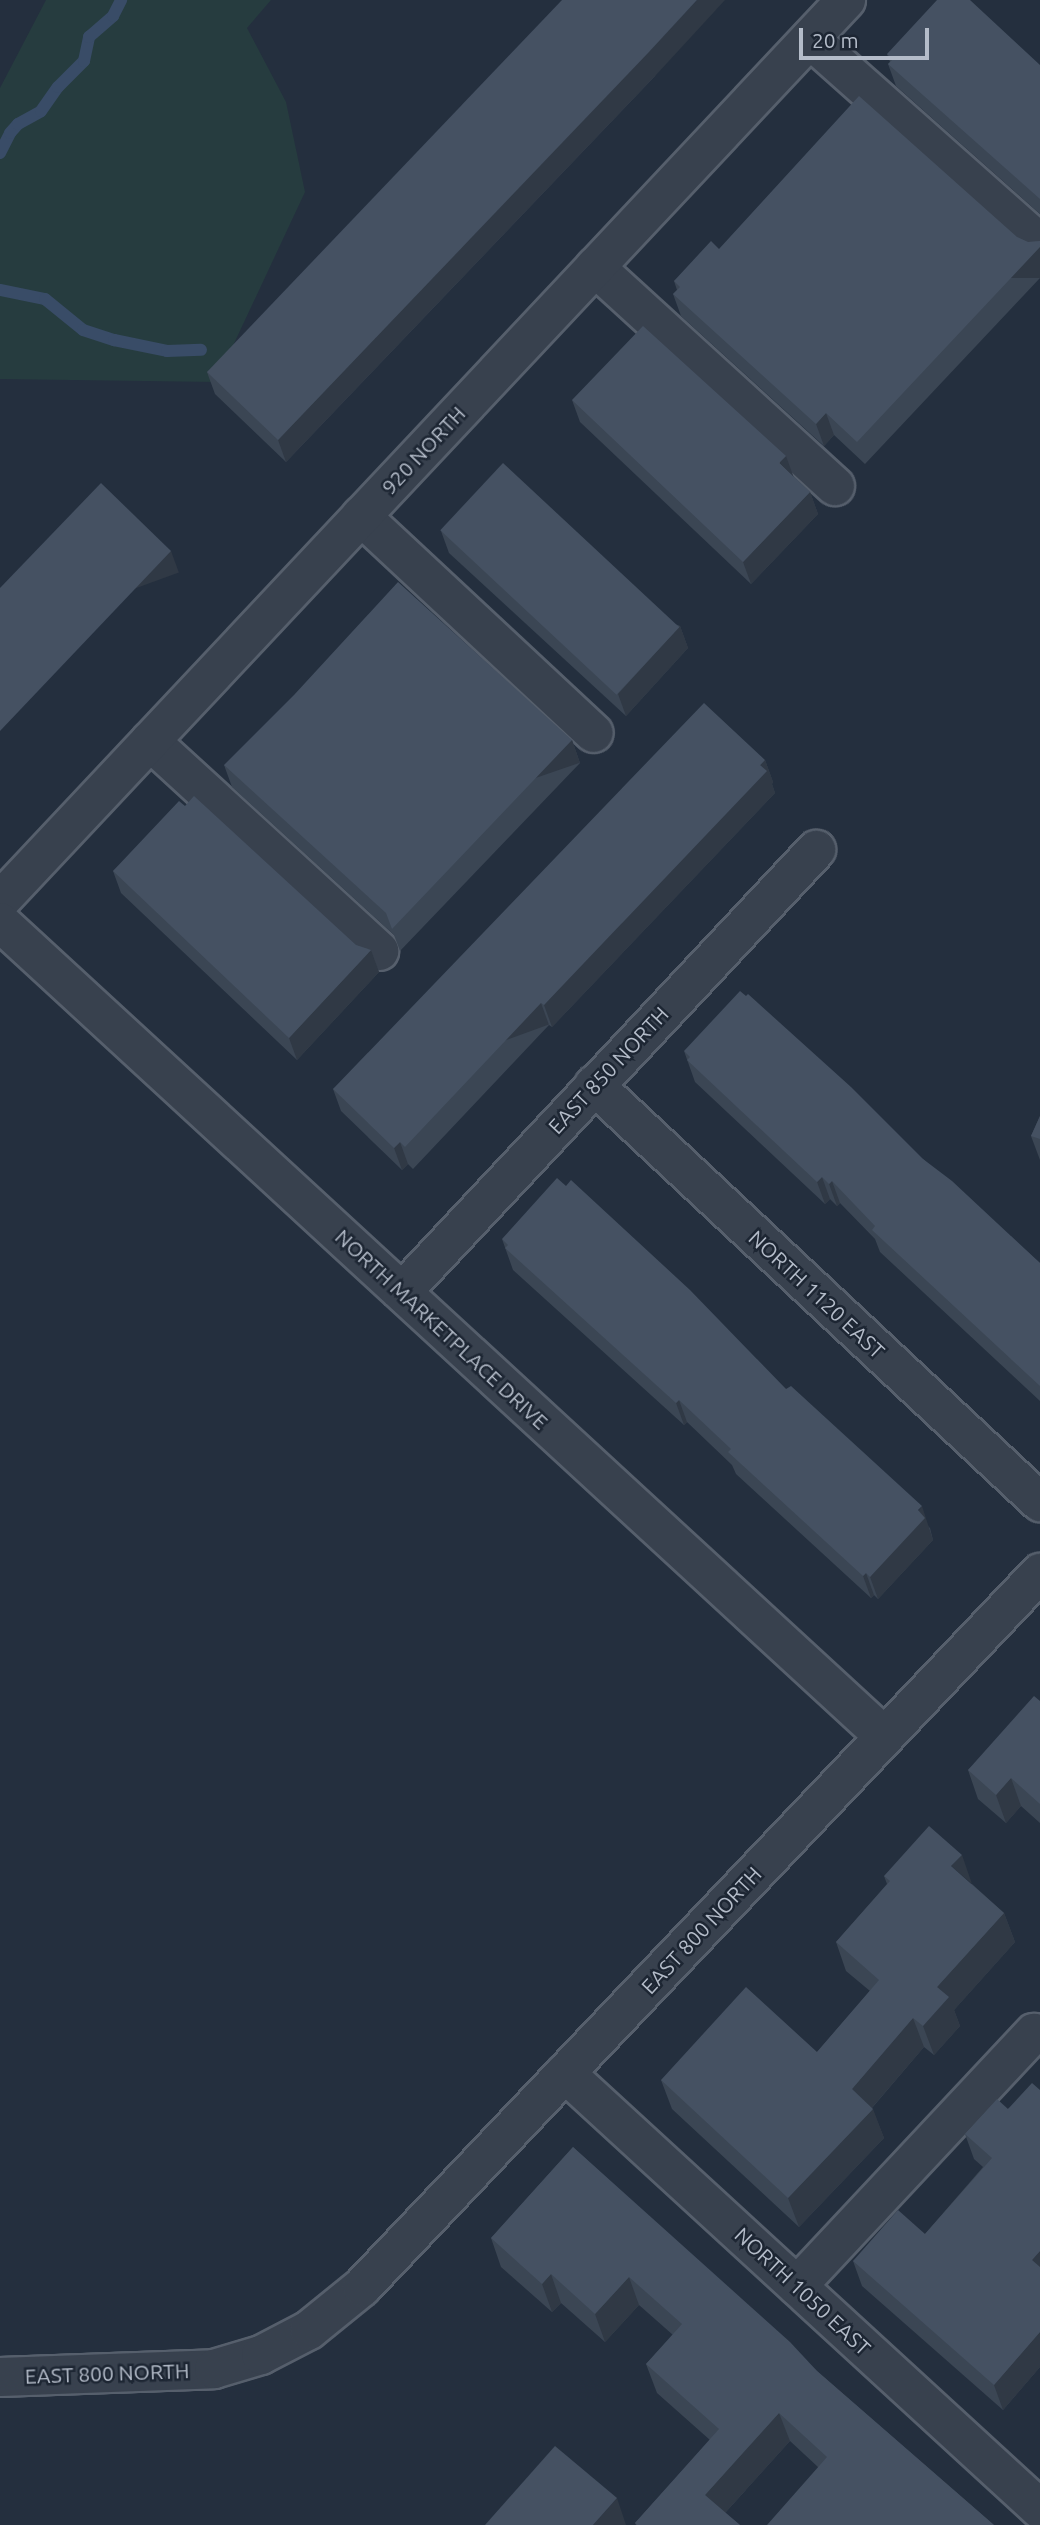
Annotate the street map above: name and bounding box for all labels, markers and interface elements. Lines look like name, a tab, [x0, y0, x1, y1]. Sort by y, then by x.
scale bar	[802, 14, 932, 58]
text: 20 m	[812, 28, 859, 52]
street label: 920 NORTH	[376, 401, 470, 499]
street label: EAST 850 NORTH	[543, 1001, 673, 1139]
street label: NORTH MARKETPLACE DRIVE	[330, 1224, 554, 1434]
street label: NORTH 1120 EAST	[744, 1225, 890, 1363]
street label: EAST 800 NORTH	[636, 1861, 766, 1999]
street label: NORTH 1050 EAST	[730, 2222, 876, 2360]
street label: EAST 800 NORTH	[24, 2358, 190, 2388]

